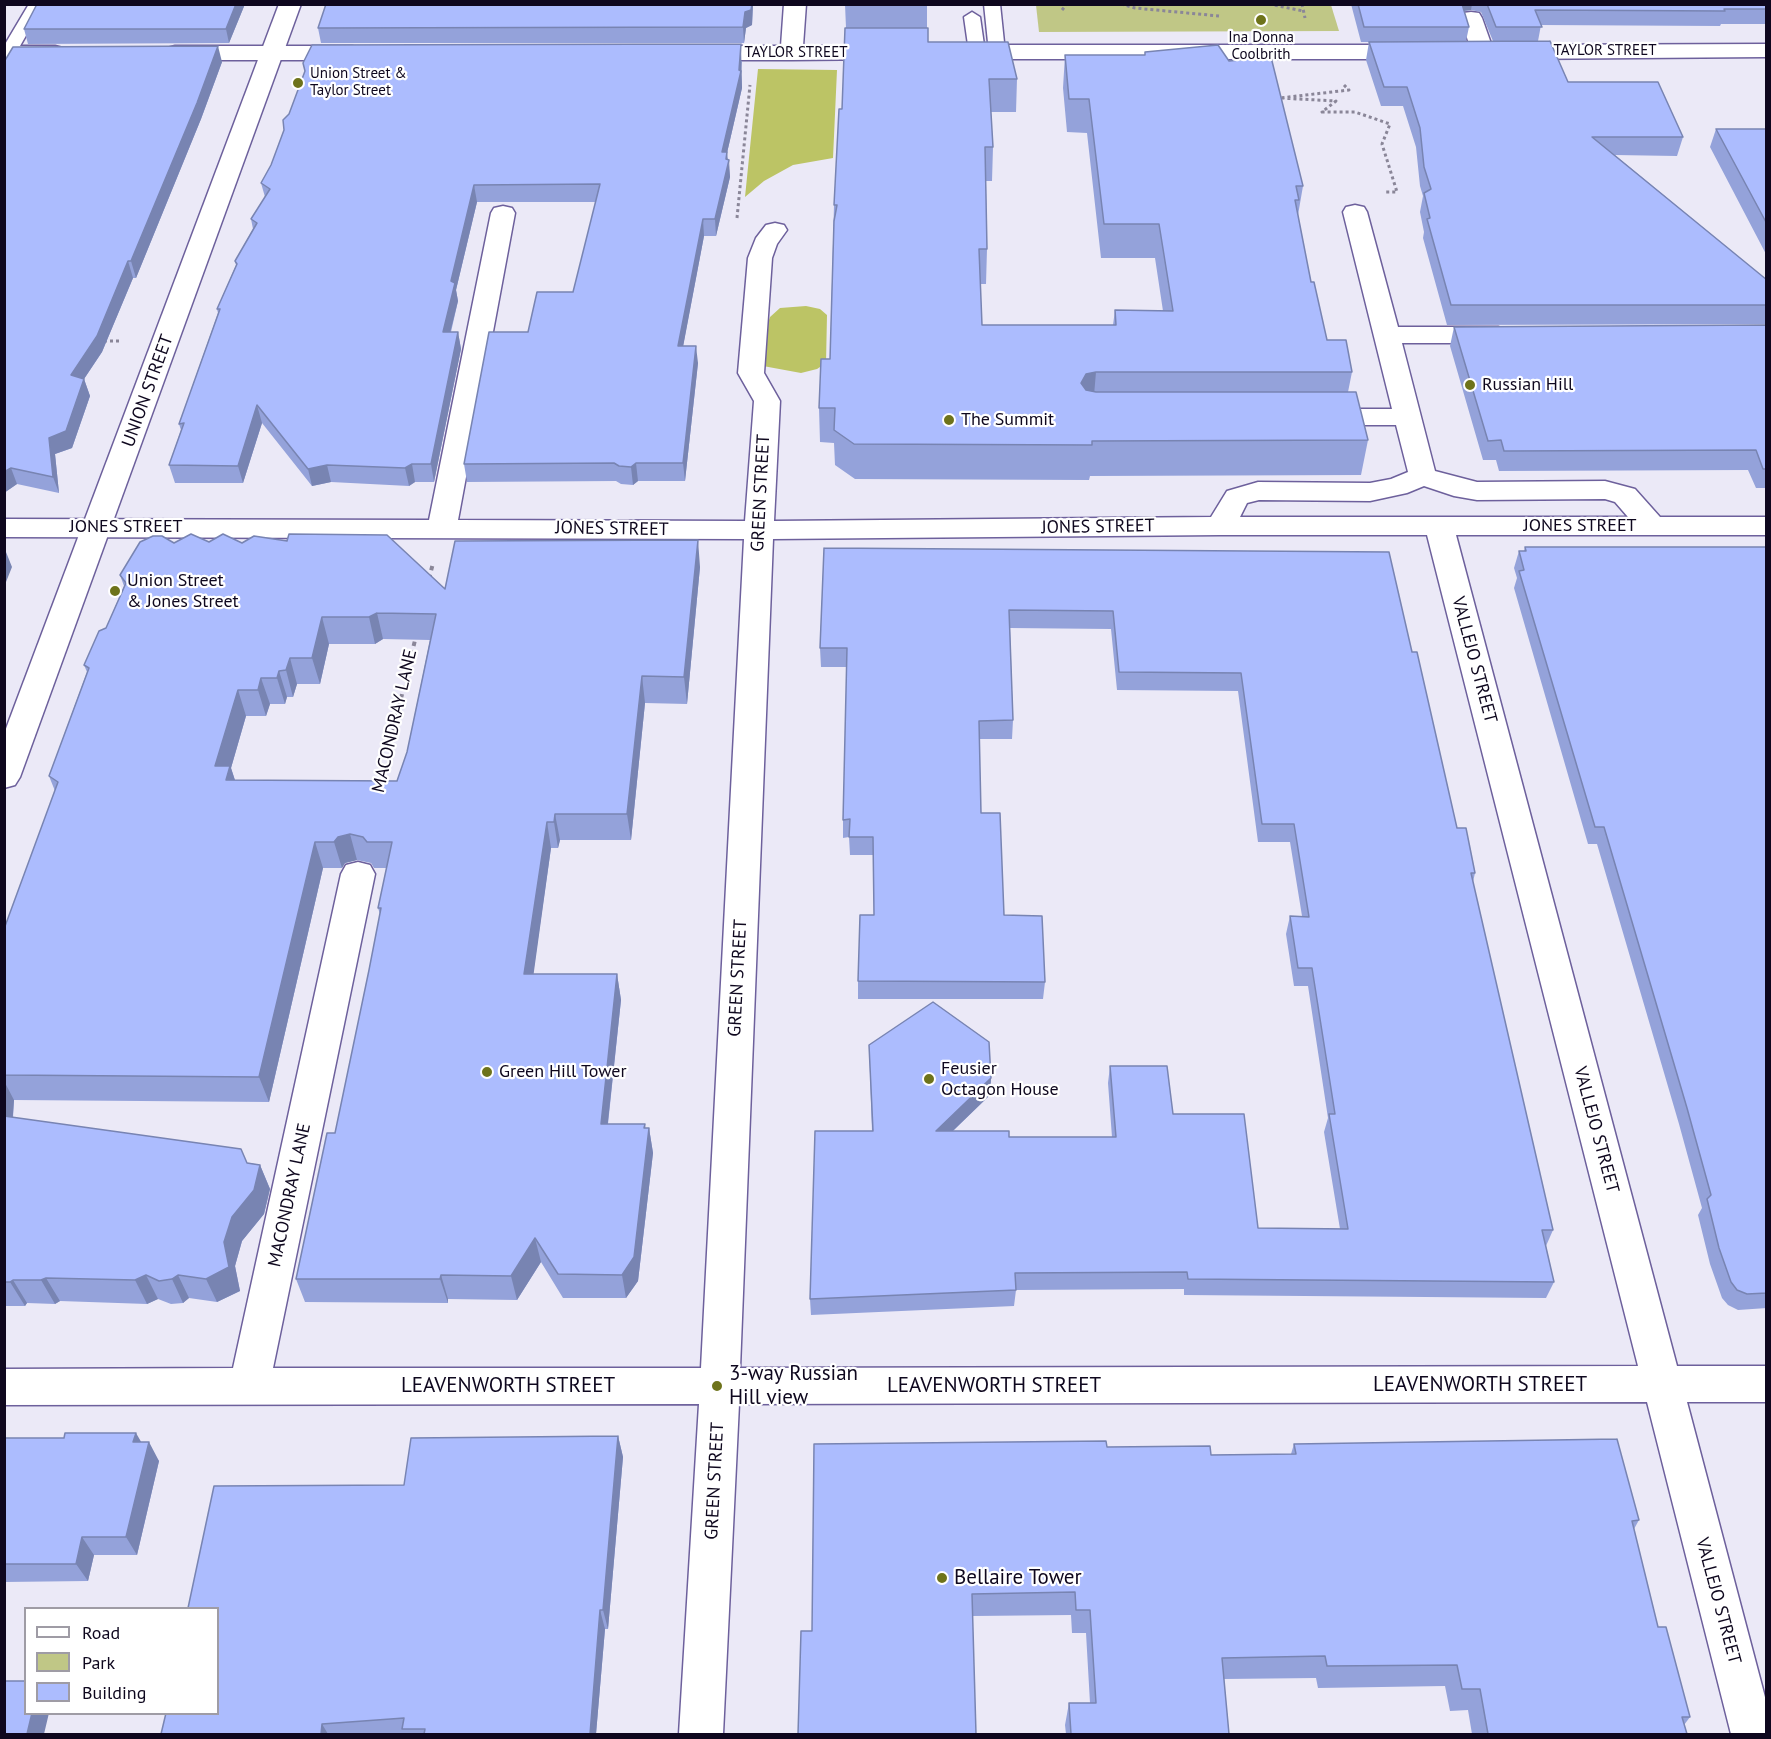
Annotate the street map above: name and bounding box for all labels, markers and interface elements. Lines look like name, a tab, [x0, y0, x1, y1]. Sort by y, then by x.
marker: Ina Donna Coolbrith	[1254, 13, 1268, 27]
place label: Ina Donna Coolbrith	[1228, 29, 1294, 64]
street label: TAYLOR STREET	[1553, 42, 1657, 60]
street label: TAYLOR STREET	[744, 44, 848, 62]
place label: Union Street & Taylor Street	[310, 65, 407, 100]
marker: Union Street & Taylor Street	[291, 76, 305, 90]
street label: UNION STREET	[118, 332, 178, 450]
place label: Russian Hill	[1482, 374, 1573, 396]
marker: Russian Hill	[1463, 378, 1477, 392]
place label: The Summit	[961, 409, 1054, 431]
marker: The Summit	[942, 413, 956, 427]
street label: GREEN STREET	[747, 434, 775, 552]
street label: JONES STREET	[1041, 515, 1155, 539]
street label: JONES STREET	[1523, 515, 1637, 537]
street label: JONES STREET	[69, 516, 183, 538]
street label: JONES STREET	[555, 517, 669, 541]
place label: Union Street & Jones Street	[127, 570, 239, 612]
marker: Union Street & Jones Street	[108, 584, 122, 598]
street label: VALLEJO STREET	[1447, 594, 1501, 726]
street label: MACONDRAY LANE	[368, 647, 422, 795]
street label: GREEN STREET	[724, 919, 752, 1037]
place label: Feusier Octagon House	[941, 1058, 1059, 1100]
place label: Green Hill Tower	[499, 1061, 627, 1083]
street label: VALLEJO STREET	[1569, 1064, 1623, 1196]
marker: Green Hill Tower	[480, 1065, 494, 1079]
marker: Feusier Octagon House	[922, 1072, 936, 1086]
street label: MACONDRAY LANE	[264, 1121, 316, 1269]
place label: 3-way Russian Hill view	[729, 1361, 858, 1411]
street label: LEAVENWORTH STREET	[1373, 1372, 1587, 1398]
street label: LEAVENWORTH STREET	[401, 1373, 615, 1399]
street label: LEAVENWORTH STREET	[887, 1373, 1101, 1399]
marker: 3-way Russian Hill view	[710, 1379, 724, 1393]
street label: GREEN STREET	[701, 1422, 729, 1540]
street label: VALLEJO STREET	[1691, 1535, 1745, 1667]
place label: Bellaire Tower	[954, 1565, 1082, 1591]
marker: Bellaire Tower	[935, 1571, 949, 1585]
legend	[24, 1607, 219, 1715]
text: Road	[82, 1621, 120, 1644]
text: Park	[82, 1651, 115, 1674]
text: Building	[82, 1681, 146, 1704]

